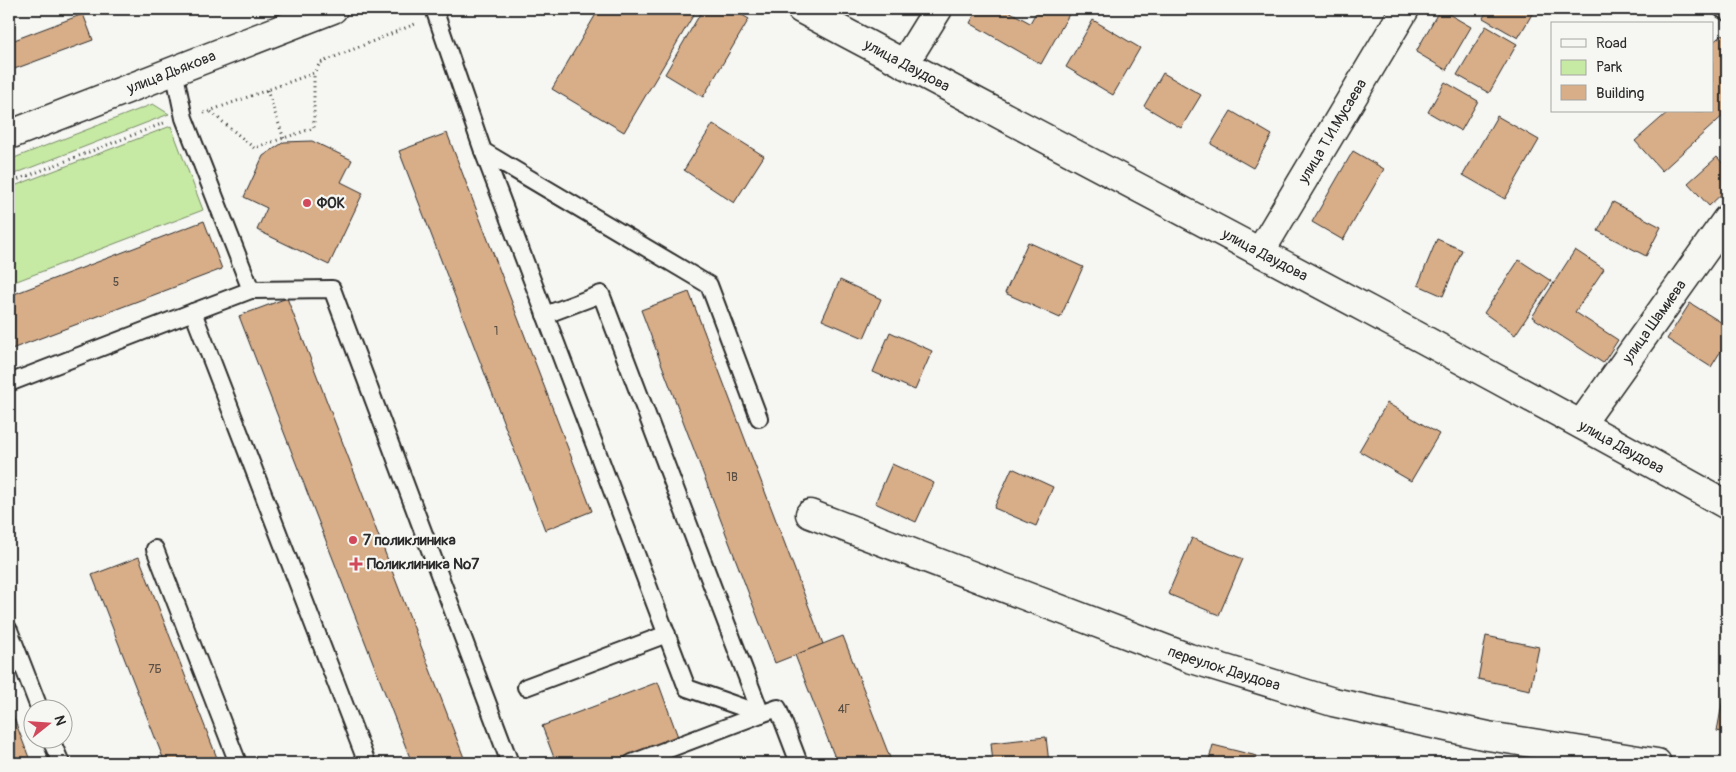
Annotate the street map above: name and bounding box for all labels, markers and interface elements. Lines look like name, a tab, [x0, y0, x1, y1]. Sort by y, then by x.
legend	[1551, 22, 1714, 112]
text: Road	[1596, 34, 1627, 53]
street label: улица Даудова	[860, 35, 953, 96]
street label: улица Дьякова	[123, 47, 219, 99]
text: Park	[1596, 58, 1623, 77]
street label: улица Т.И.Мусаева	[1294, 76, 1371, 188]
text: Building	[1596, 84, 1644, 103]
place label: ФОК	[316, 194, 346, 213]
marker: ФОК	[301, 197, 313, 209]
street label: улица Даудова	[1218, 224, 1311, 286]
house number: 5	[113, 275, 119, 290]
street label: улица Шамиева	[1618, 276, 1691, 368]
house number: 1	[494, 324, 498, 339]
street label: улица Даудова	[1574, 416, 1667, 478]
house number: 1В	[726, 470, 738, 485]
place label: 7 поликлиника	[363, 531, 456, 550]
marker: 7 поликлиника	[347, 534, 359, 546]
place label: Поликлиника №7	[367, 555, 479, 574]
marker: Поликлиника №7	[349, 557, 363, 571]
street label: переулок Даудова	[1165, 642, 1282, 695]
house number: 7Б	[148, 662, 162, 677]
north arrow	[22, 700, 72, 750]
house number: 4Г	[838, 702, 851, 717]
text: N	[50, 713, 69, 727]

